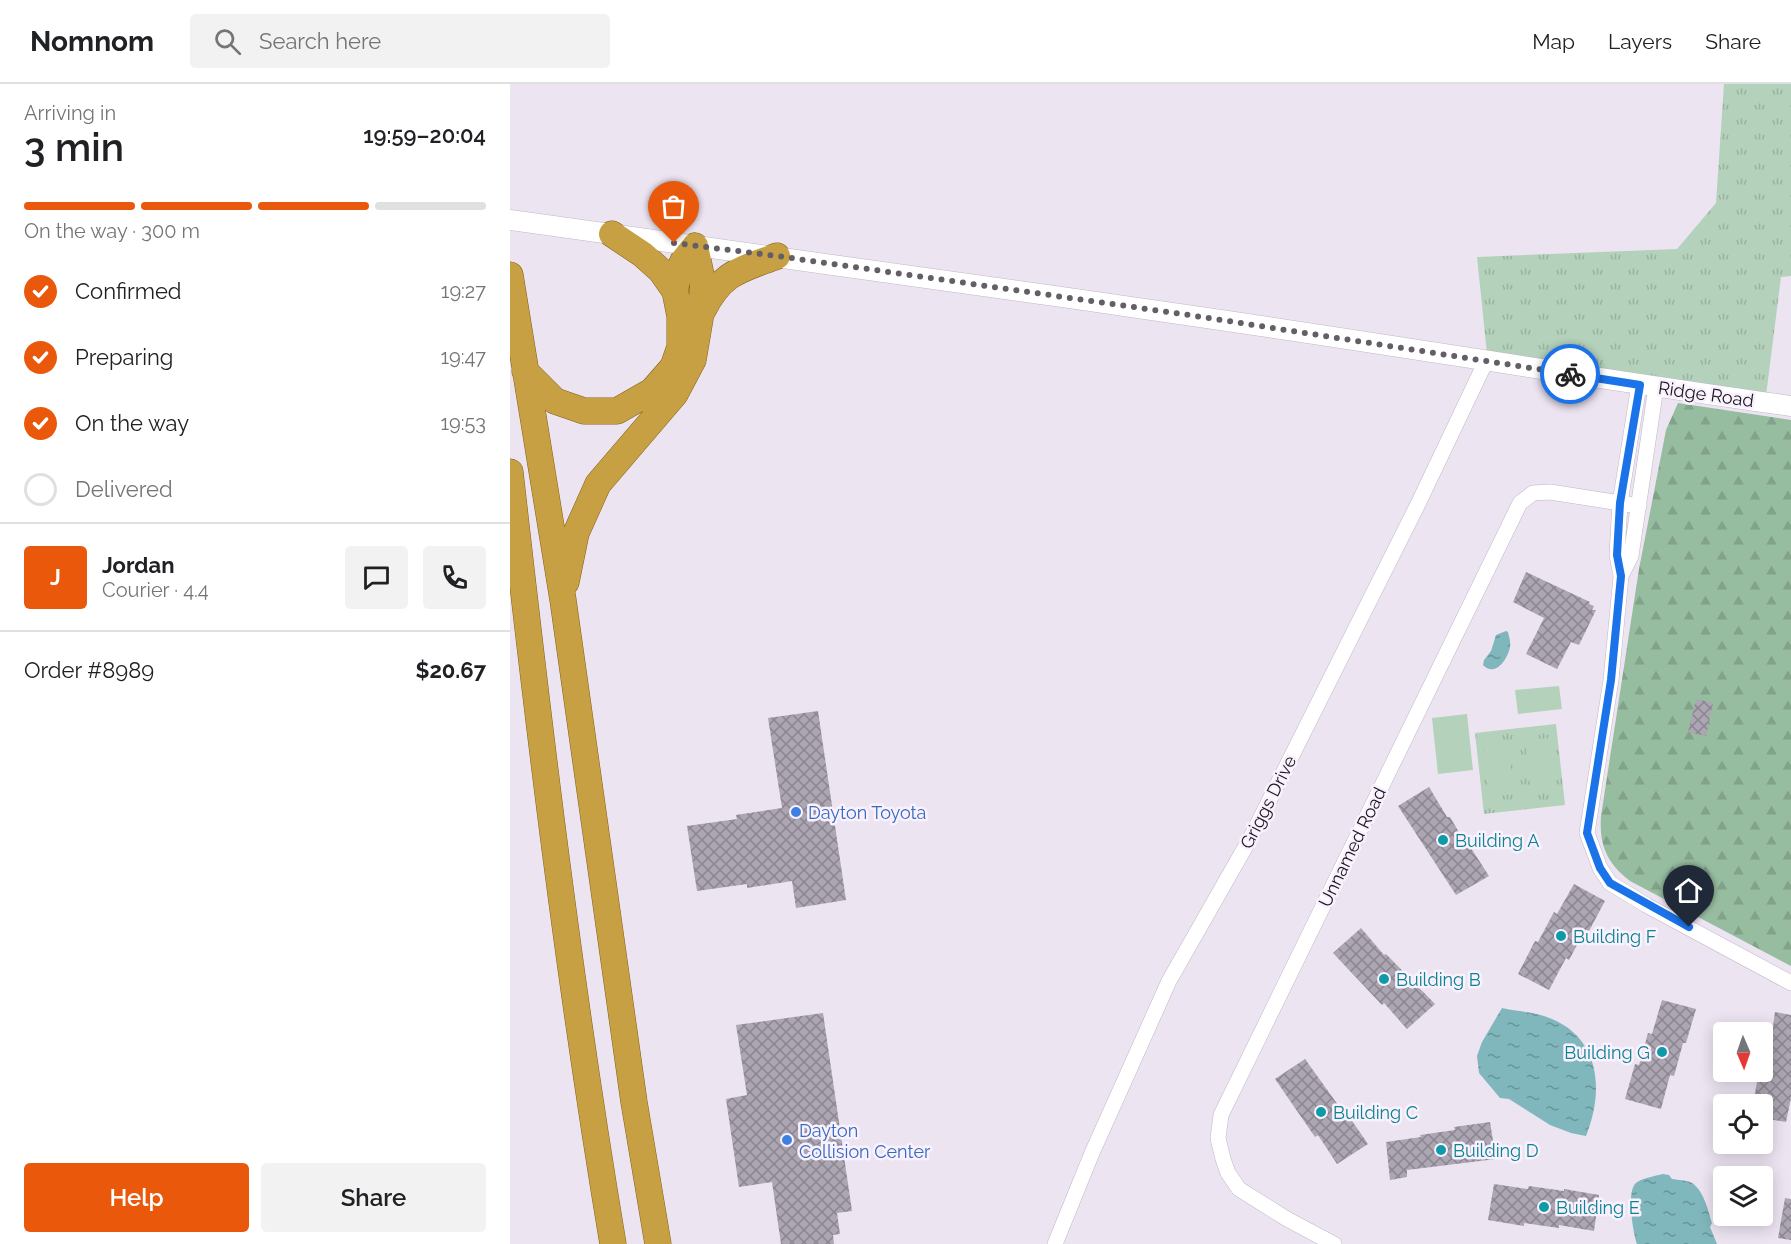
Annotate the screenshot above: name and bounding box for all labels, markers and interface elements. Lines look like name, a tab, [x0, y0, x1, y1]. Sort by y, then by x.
search box	[190, 14, 610, 68]
text: Nomnom	[30, 25, 154, 58]
icon: search	[211, 25, 244, 58]
text: Search here	[259, 28, 381, 54]
text: Map	[1532, 29, 1575, 54]
text: Layers	[1608, 29, 1672, 54]
text: Share	[1705, 29, 1761, 54]
text: Arriving in	[24, 101, 116, 125]
text: 19:59–20:04	[363, 122, 486, 148]
text: 3 min	[24, 124, 124, 170]
pin	[648, 181, 699, 243]
icon: bag	[657, 190, 690, 223]
text: On the way · 300 m	[24, 219, 200, 243]
icon: check	[24, 275, 57, 308]
text: Confirmed	[75, 278, 182, 304]
text: 19:27	[441, 279, 486, 303]
icon: check	[24, 341, 57, 374]
text: Preparing	[75, 344, 173, 370]
courier	[1540, 344, 1600, 404]
text: 19:47	[440, 345, 486, 369]
icon: bike	[1554, 358, 1587, 391]
street label: Ridge Road	[1657, 377, 1755, 411]
icon: check	[24, 407, 57, 440]
text: On the way	[75, 410, 189, 436]
text: 19:53	[440, 411, 486, 435]
text: Delivered	[75, 476, 173, 502]
button: chat	[345, 546, 408, 609]
button: phone	[423, 546, 486, 609]
text: Jordan	[102, 552, 174, 578]
text: J	[50, 564, 61, 590]
text: Courier · 4.4	[102, 578, 209, 602]
text: Order #8989	[24, 657, 154, 683]
text: $20.67	[415, 657, 486, 683]
street label: Griggs Drive	[1236, 752, 1301, 852]
street label: Unnamed Road	[1314, 784, 1390, 910]
place label: Dayton Toyota	[808, 802, 926, 823]
marker: Dayton Toyota	[789, 805, 803, 819]
place label: Building A	[1455, 830, 1539, 851]
marker: Building A	[1436, 833, 1450, 847]
pin	[1663, 865, 1714, 927]
icon: home	[1672, 874, 1705, 907]
place label: Building F	[1573, 926, 1656, 947]
marker: Building F	[1554, 929, 1568, 943]
place label: Building B	[1396, 969, 1481, 990]
marker: Building B	[1377, 972, 1391, 986]
north arrow	[1713, 1022, 1773, 1082]
map controls	[1713, 1022, 1773, 1226]
place label: Building G	[1564, 1042, 1650, 1063]
marker: Building G	[1655, 1045, 1669, 1059]
button: locate	[1713, 1094, 1773, 1154]
place label: Building C	[1333, 1102, 1418, 1123]
marker: Building C	[1314, 1105, 1328, 1119]
place label: Dayton Collision Center	[799, 1120, 931, 1162]
marker: Dayton Collision Center	[780, 1133, 794, 1147]
place label: Building D	[1453, 1140, 1539, 1161]
marker: Building D	[1434, 1143, 1448, 1157]
button: Help	[24, 1163, 249, 1232]
button: Share	[261, 1163, 486, 1232]
button: layers	[1713, 1166, 1773, 1226]
place label: Building E	[1556, 1197, 1640, 1218]
marker: Building E	[1537, 1200, 1551, 1214]

